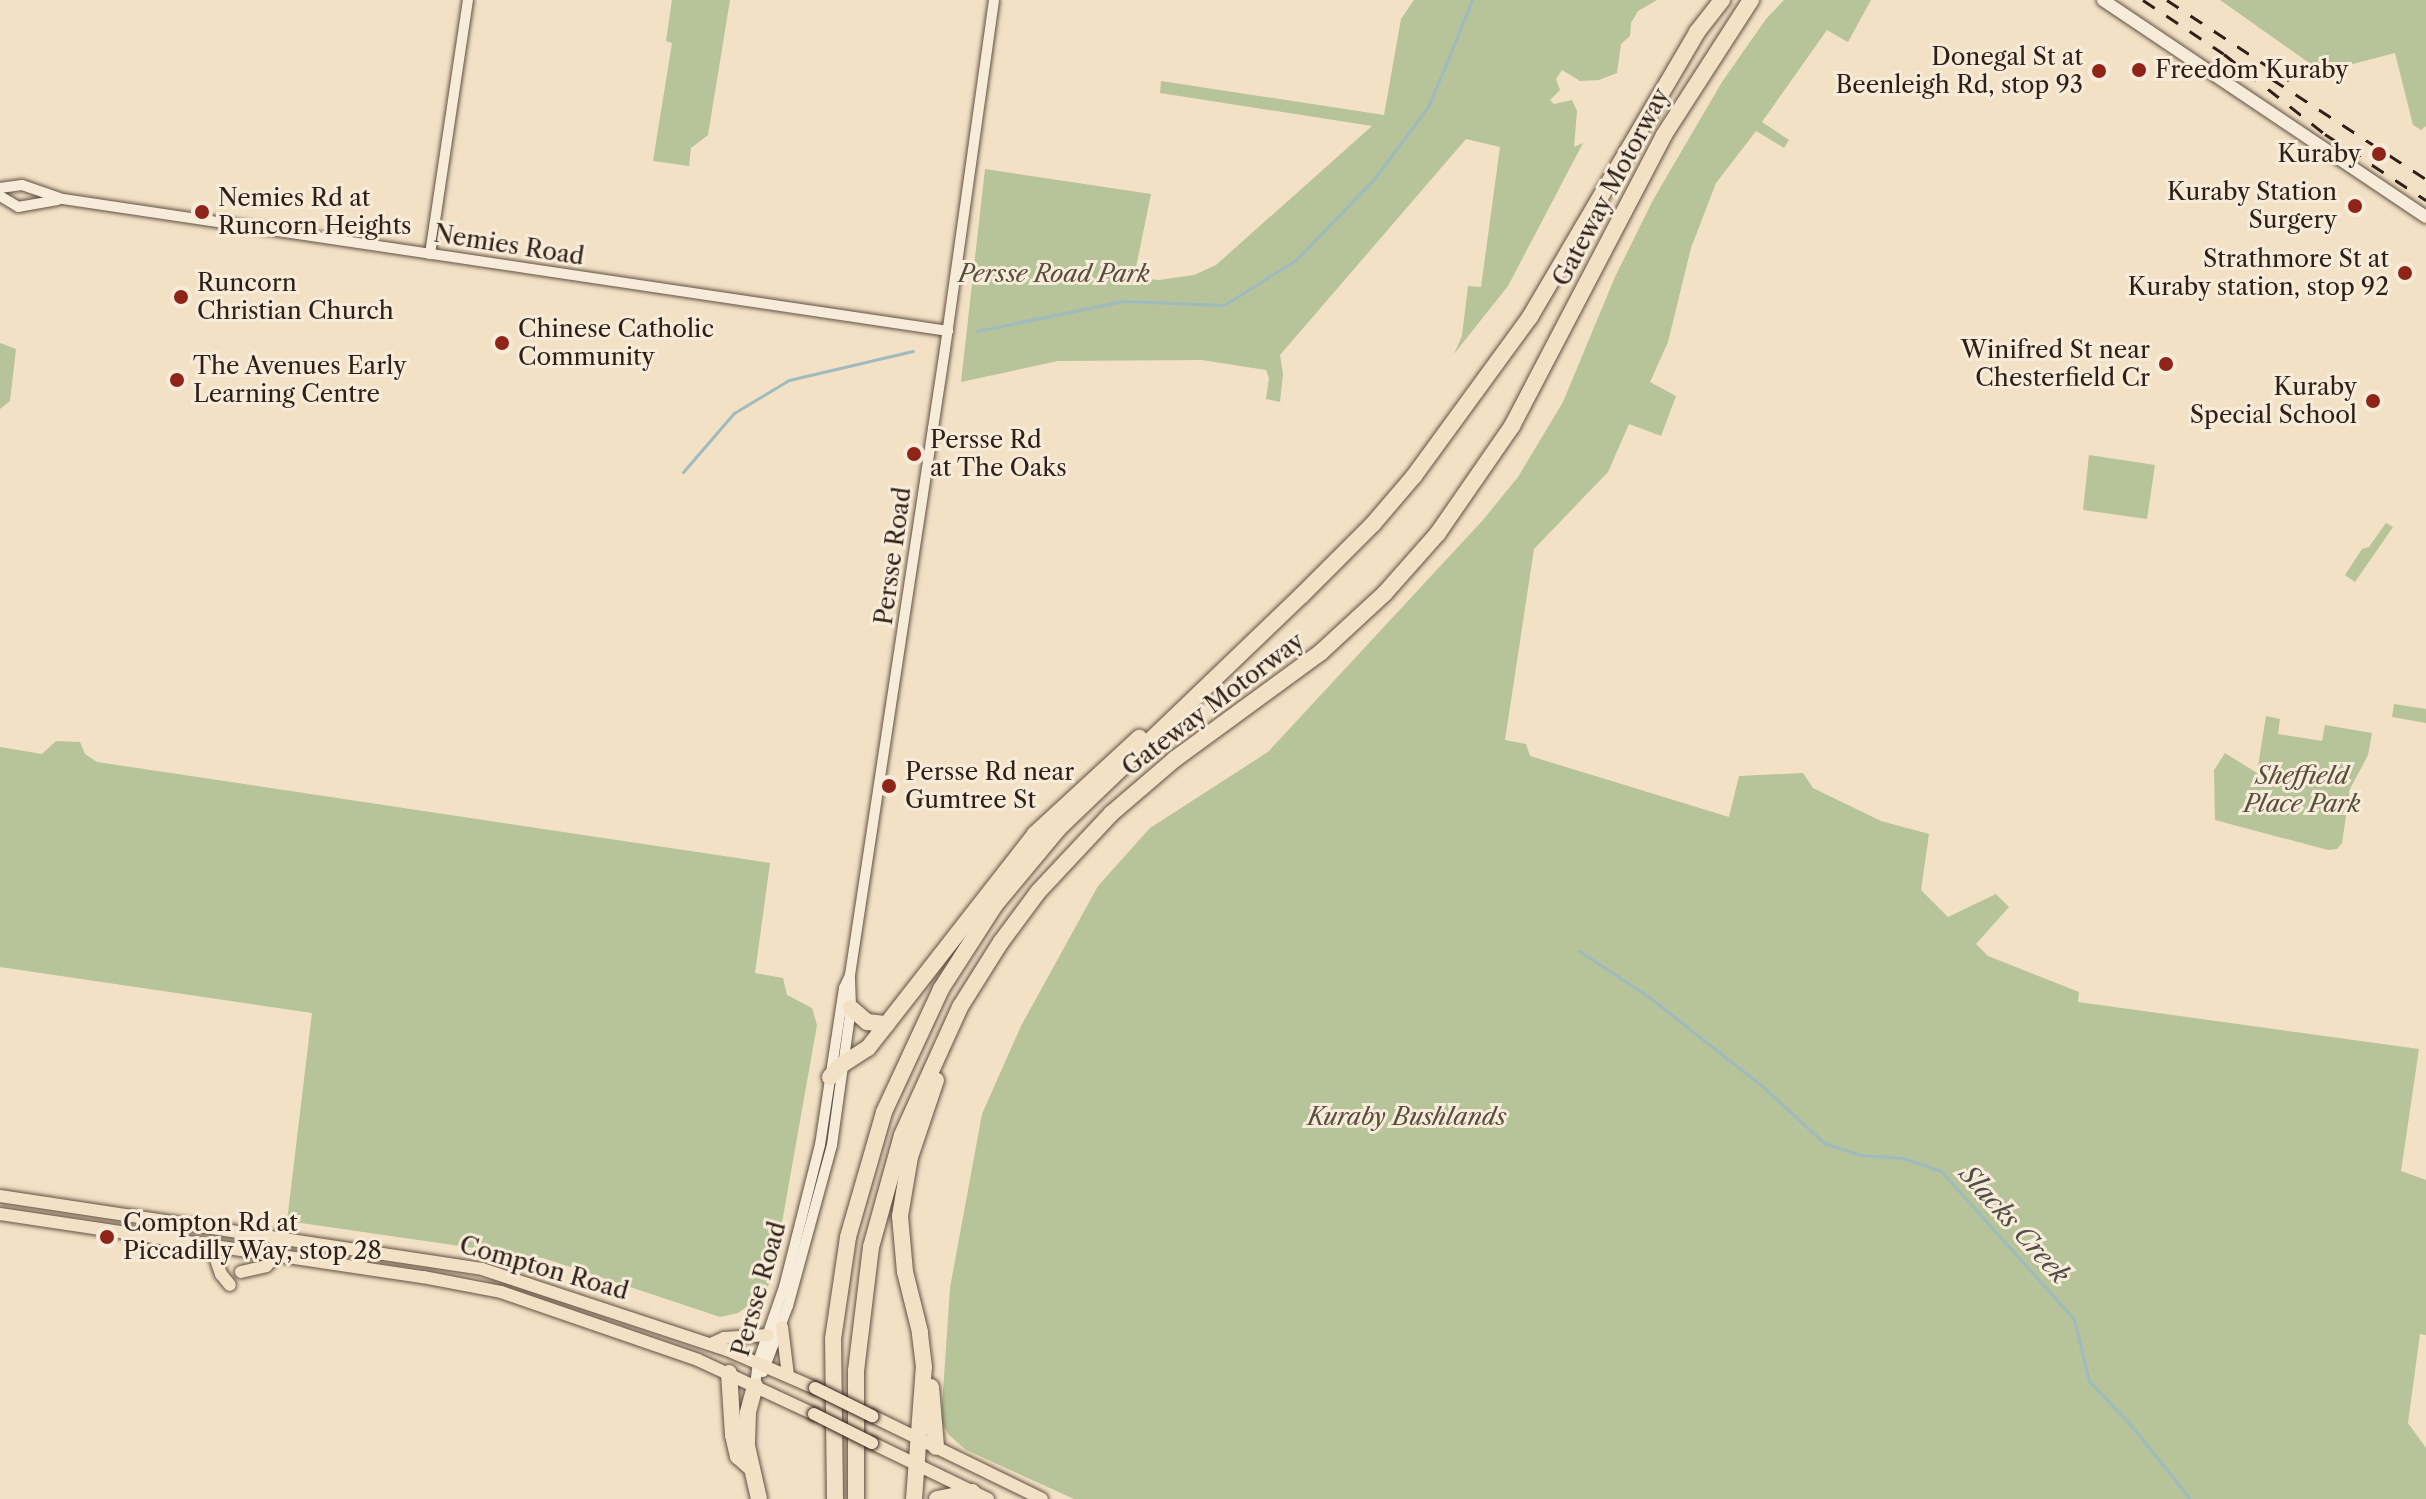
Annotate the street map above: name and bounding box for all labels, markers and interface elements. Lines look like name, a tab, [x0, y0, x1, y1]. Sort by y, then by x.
place label: Donegal St at Beenleigh Rd, stop 93	[1836, 43, 2083, 99]
place label: Freedom Kuraby	[2155, 56, 2349, 84]
marker: Freedom Kuraby	[2130, 61, 2148, 79]
marker: Donegal St at Beenleigh Rd, stop 93	[2090, 62, 2108, 80]
street label: Gateway Motorway	[1546, 83, 1676, 291]
place label: Kuraby	[2278, 140, 2361, 168]
marker: Kuraby	[2368, 143, 2390, 165]
place label: Kuraby Station Surgery	[2166, 178, 2337, 234]
place label: Nemies Rd at Runcorn Heights	[218, 184, 412, 240]
marker: Kuraby Station Surgery	[2344, 195, 2366, 217]
marker: Nemies Rd at Runcorn Heights	[193, 203, 211, 221]
street label: Nemies Road	[432, 219, 586, 271]
place label: Strathmore St at Kuraby station, stop 92	[2127, 245, 2389, 301]
park label: Persse Road Park	[958, 260, 1150, 288]
marker: Strathmore St at Kuraby station, stop 92	[2396, 264, 2414, 282]
place label: Runcorn Christian Church	[197, 269, 394, 325]
marker: Runcorn Christian Church	[172, 288, 190, 306]
place label: Chinese Catholic Community	[518, 315, 714, 371]
marker: Chinese Catholic Community	[493, 334, 511, 352]
place label: Winifred St near Chesterfield Cr	[1961, 336, 2150, 392]
place label: The Avenues Early Learning Centre	[193, 352, 408, 408]
marker: Winifred St near Chesterfield Cr	[2157, 355, 2175, 373]
marker: The Avenues Early Learning Centre	[168, 371, 186, 389]
place label: Kuraby Special School	[2190, 373, 2357, 429]
marker: Kuraby Special School	[2364, 392, 2382, 410]
place label: Persse Rd at The Oaks	[930, 426, 1067, 482]
marker: Persse Rd at The Oaks	[905, 445, 923, 463]
street label: Persse Road	[869, 485, 917, 627]
street label: Gateway Motorway	[1116, 626, 1310, 782]
place label: Persse Rd near Gumtree St	[905, 758, 1074, 814]
park label: Sheffield Place Park	[2244, 762, 2360, 818]
marker: Persse Rd near Gumtree St	[880, 777, 898, 795]
park label: Kuraby Bushlands	[1308, 1103, 1506, 1131]
water label: Slacks Creek	[1953, 1159, 2075, 1291]
place label: Compton Rd at Piccadilly Way, stop 28	[123, 1209, 383, 1265]
street label: Persse Road	[726, 1218, 792, 1360]
marker: Compton Rd at Piccadilly Way, stop 28	[98, 1228, 116, 1246]
street label: Compton Road	[456, 1230, 632, 1306]

